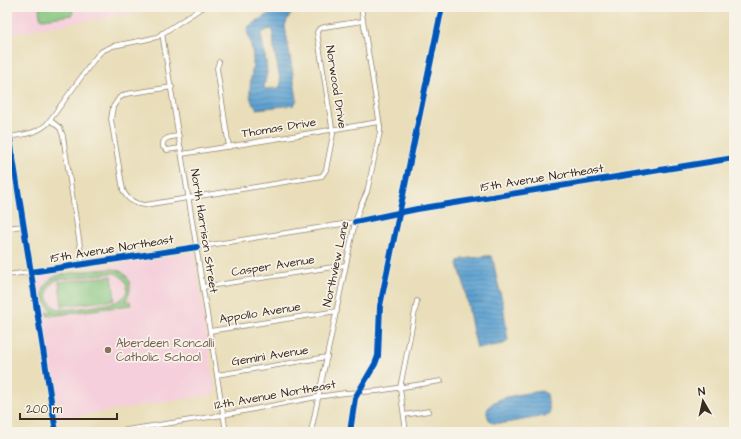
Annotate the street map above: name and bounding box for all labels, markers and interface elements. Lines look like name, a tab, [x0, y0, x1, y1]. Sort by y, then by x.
street label: Norwood Drive	[321, 44, 351, 130]
street label: Thomas Drive	[240, 114, 318, 142]
street label: 15th Avenue Northeast	[479, 160, 605, 196]
street label: North Harrison Street	[186, 168, 222, 294]
street label: Northview Lane	[319, 219, 354, 309]
street label: 15th Avenue Northeast	[49, 231, 175, 267]
street label: Casper Avenue	[230, 251, 316, 281]
street label: Appollo Avenue	[218, 298, 302, 328]
place label: Aberdeen Roncalli Catholic School	[116, 335, 214, 366]
street label: Gemini Avenue	[230, 341, 310, 370]
marker: Aberdeen Roncalli Catholic School	[103, 345, 113, 355]
street label: 12th Avenue Northeast	[213, 376, 337, 414]
north arrow	[683, 381, 723, 421]
text: N	[697, 384, 706, 400]
scale bar	[20, 395, 117, 421]
text: 200 m	[26, 401, 63, 418]

